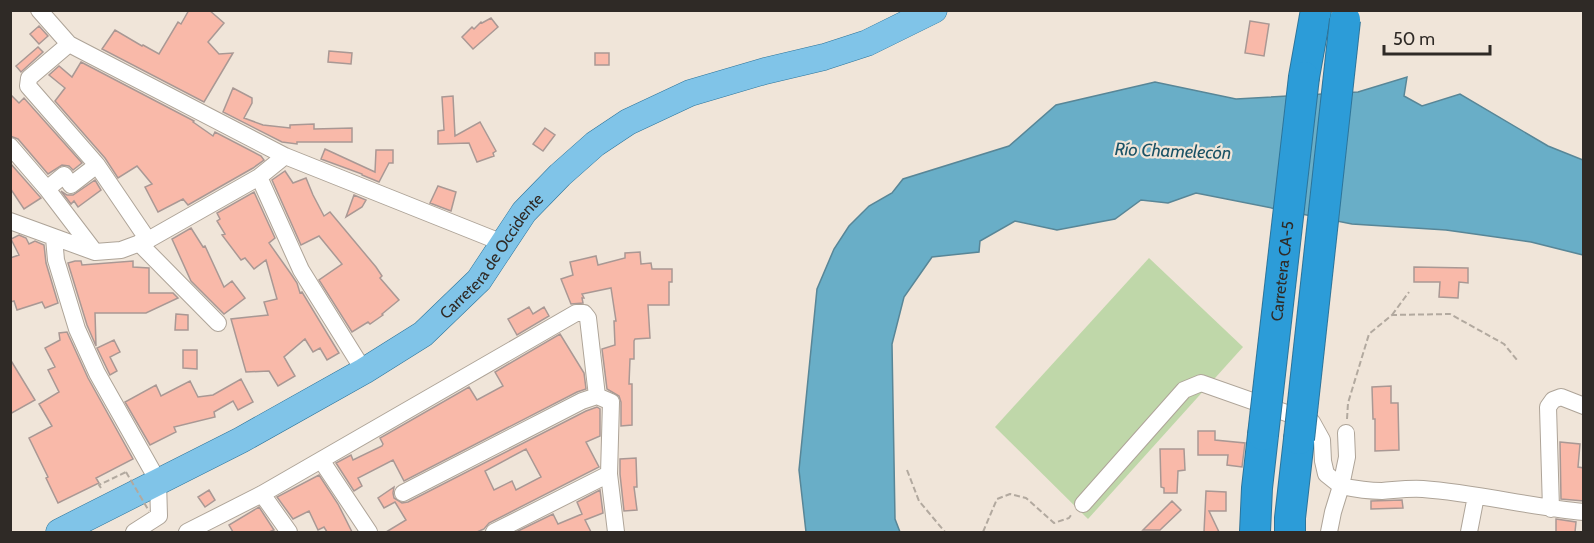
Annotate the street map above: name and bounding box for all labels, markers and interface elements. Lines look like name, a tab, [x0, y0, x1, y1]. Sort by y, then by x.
scale bar	[1384, 18, 1490, 56]
text: 50 m	[1393, 28, 1435, 50]
water label: Río Chamelecón	[1114, 138, 1232, 164]
street label: Carretera de Occidente	[436, 189, 547, 323]
street label: Carretera CA-5	[1267, 220, 1297, 322]

